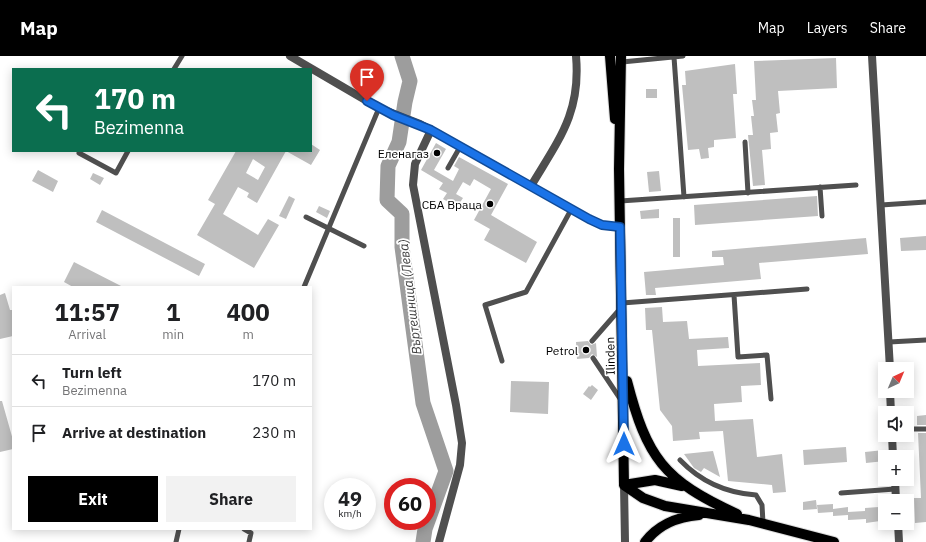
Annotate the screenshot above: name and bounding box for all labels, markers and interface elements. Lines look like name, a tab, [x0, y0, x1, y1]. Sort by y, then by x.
text: Map	[20, 16, 58, 40]
text: Map	[758, 19, 785, 37]
text: Layers	[807, 19, 848, 37]
text: Share	[870, 19, 906, 37]
pin	[350, 60, 384, 101]
icon: arrive	[356, 66, 378, 88]
text: 170 m	[94, 80, 176, 117]
icon: left	[28, 84, 80, 136]
text: Bezimenna	[94, 116, 184, 139]
place label: Еленагаз	[378, 146, 429, 161]
marker: Еленагаз	[432, 148, 442, 158]
place label: СБА Враца	[422, 197, 483, 212]
marker: СБА Враца	[485, 199, 495, 209]
water label: Въртешница (Лева)	[394, 238, 426, 356]
text: 11:57	[54, 296, 120, 328]
text: 1	[166, 296, 180, 328]
text: 400	[226, 296, 270, 328]
text: Arrival	[68, 326, 106, 343]
text: min	[162, 326, 184, 343]
text: m	[242, 326, 254, 343]
street label: Ilinden	[602, 337, 618, 375]
place label: Petrol	[546, 343, 578, 358]
marker: Petrol	[581, 345, 591, 355]
north arrow	[878, 362, 914, 398]
map controls	[878, 362, 914, 530]
text: Turn left	[62, 363, 122, 382]
icon: left	[28, 370, 50, 392]
text: 170 m	[252, 371, 296, 390]
text: Bezimenna	[62, 382, 127, 399]
button: sound	[878, 406, 914, 442]
icon: arrive	[28, 422, 50, 444]
text: Arrive at destination	[62, 423, 206, 442]
text: 230 m	[252, 423, 296, 442]
position arrow	[603, 423, 645, 465]
button: +	[878, 450, 914, 486]
button: Exit	[28, 476, 158, 522]
button: Share	[166, 476, 296, 522]
speed limit sign: 60	[384, 478, 436, 530]
text: 49	[338, 485, 362, 512]
button: −	[878, 494, 914, 530]
text: km/h	[338, 507, 362, 520]

